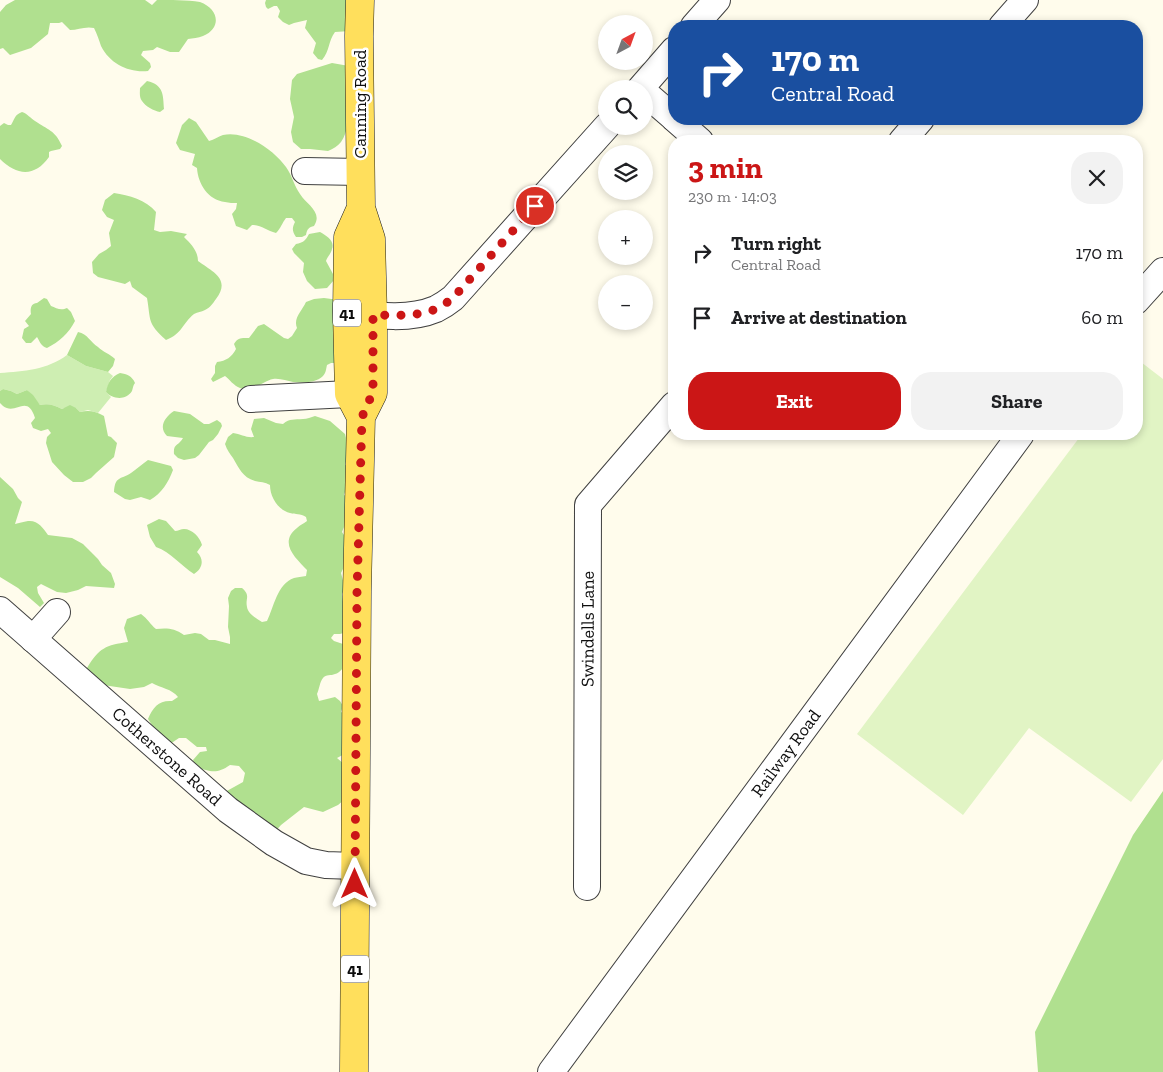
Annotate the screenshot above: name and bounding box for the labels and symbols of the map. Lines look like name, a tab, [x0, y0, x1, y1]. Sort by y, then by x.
north arrow	[598, 15, 652, 70]
street label: Canning Road	[349, 49, 371, 158]
pin	[514, 185, 556, 227]
road number: 41	[333, 300, 361, 326]
street label: Swindells Lane	[577, 571, 599, 687]
street label: Cotherstone Road	[107, 702, 227, 811]
street label: Railway Road	[746, 705, 825, 801]
position arrow	[328, 857, 380, 909]
road number: 41	[341, 956, 369, 982]

